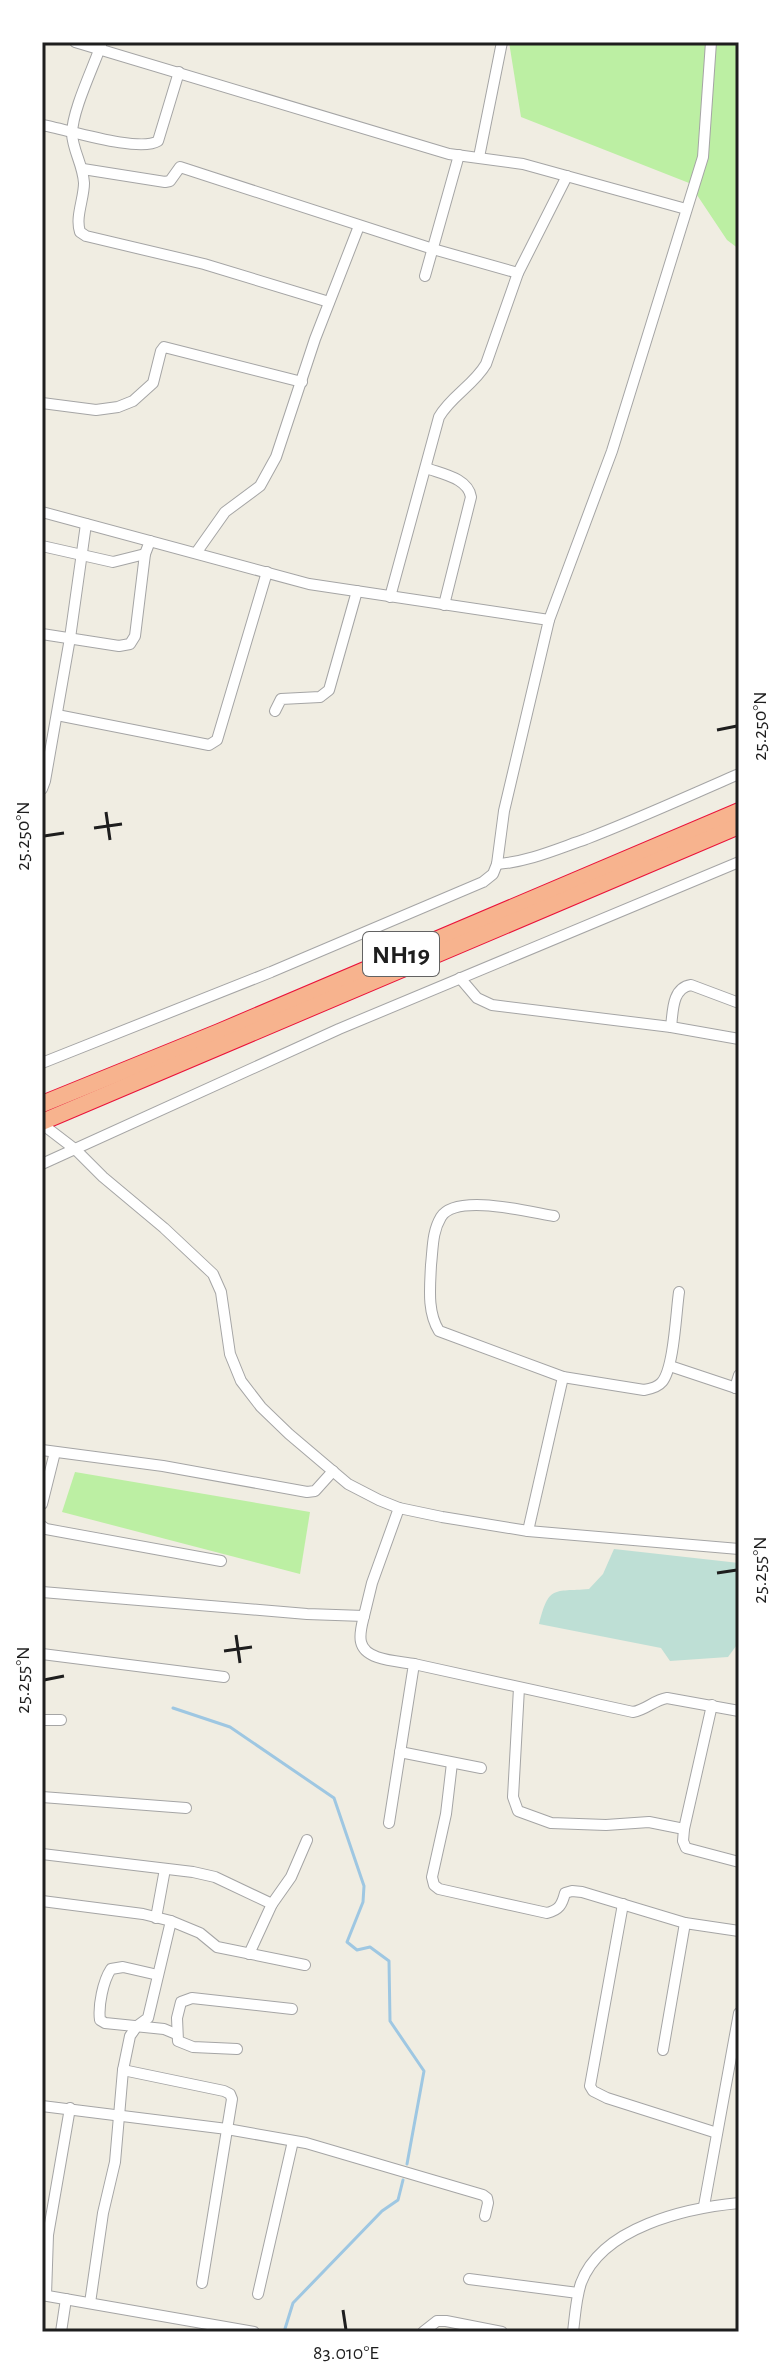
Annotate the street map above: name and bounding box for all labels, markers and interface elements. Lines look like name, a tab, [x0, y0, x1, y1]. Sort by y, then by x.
text: 25.250°N	[750, 691, 770, 761]
text: 25.250°N	[13, 801, 33, 871]
road number: NH19	[363, 932, 439, 976]
text: 25.255°N	[750, 1536, 770, 1604]
text: 25.255°N	[13, 1646, 33, 1714]
text: 83.010°E	[313, 2343, 379, 2363]

